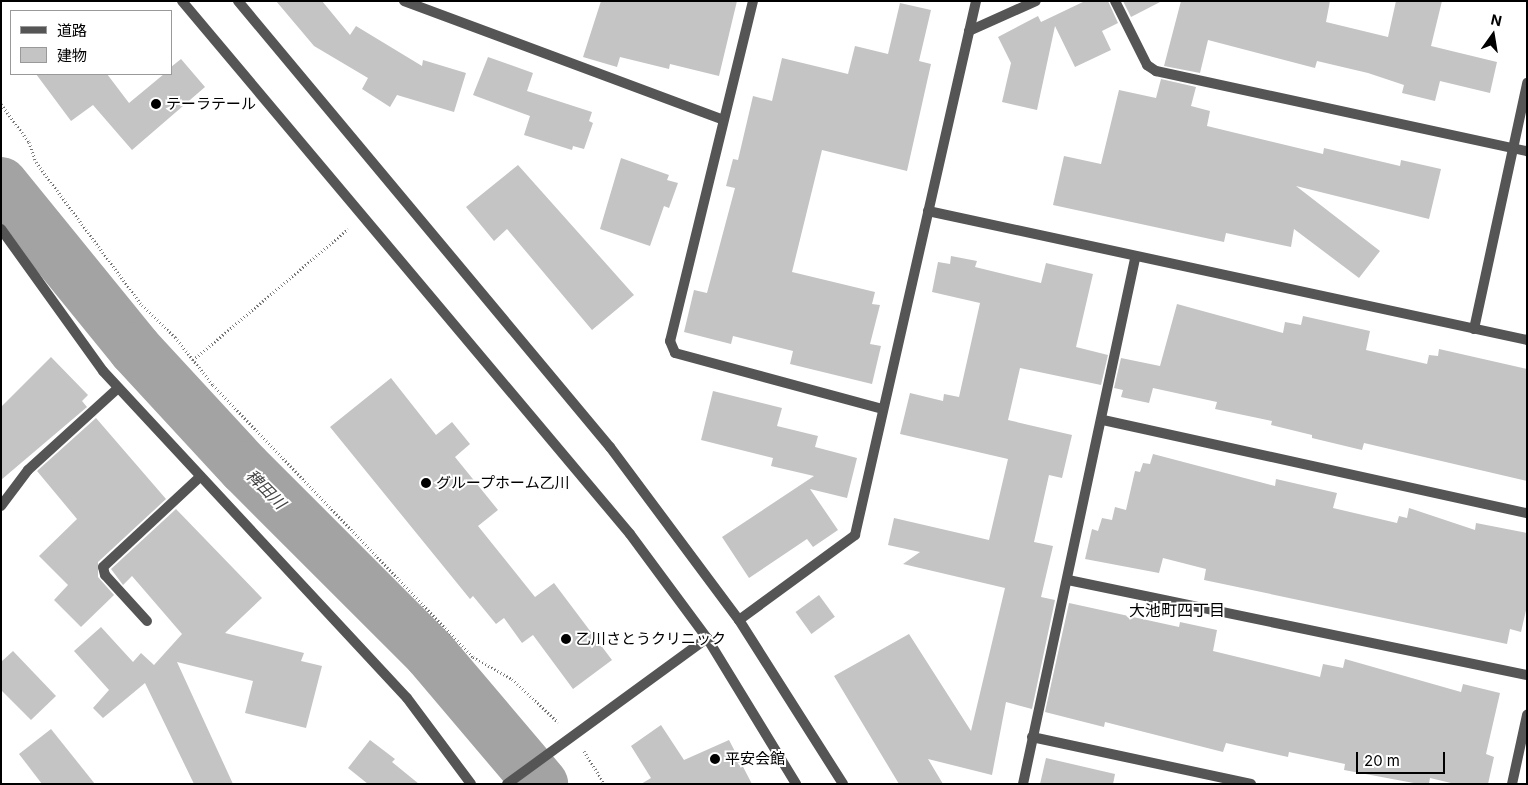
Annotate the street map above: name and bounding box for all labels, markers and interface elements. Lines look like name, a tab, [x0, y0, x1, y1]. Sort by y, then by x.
legend	[10, 10, 172, 75]
north arrow	[1468, 10, 1518, 60]
text: N	[1489, 10, 1504, 29]
text: 道路	[57, 21, 87, 40]
text: 建物	[57, 46, 87, 65]
place label: テーラテール	[166, 95, 256, 113]
marker: テーラテール	[150, 98, 162, 110]
water label: 稗田川	[242, 465, 290, 513]
place label: グループホーム乙川	[436, 474, 571, 492]
marker: グループホーム乙川	[420, 477, 432, 489]
district label: 大池町四丁目	[1129, 600, 1225, 620]
place label: 乙川さとうクリニック	[576, 630, 726, 648]
marker: 乙川さとうクリニック	[560, 633, 572, 645]
scale bar	[1358, 742, 1447, 774]
place label: 平安会館	[725, 750, 785, 768]
text: 20 m	[1364, 751, 1400, 770]
marker: 平安会館	[709, 753, 721, 765]

